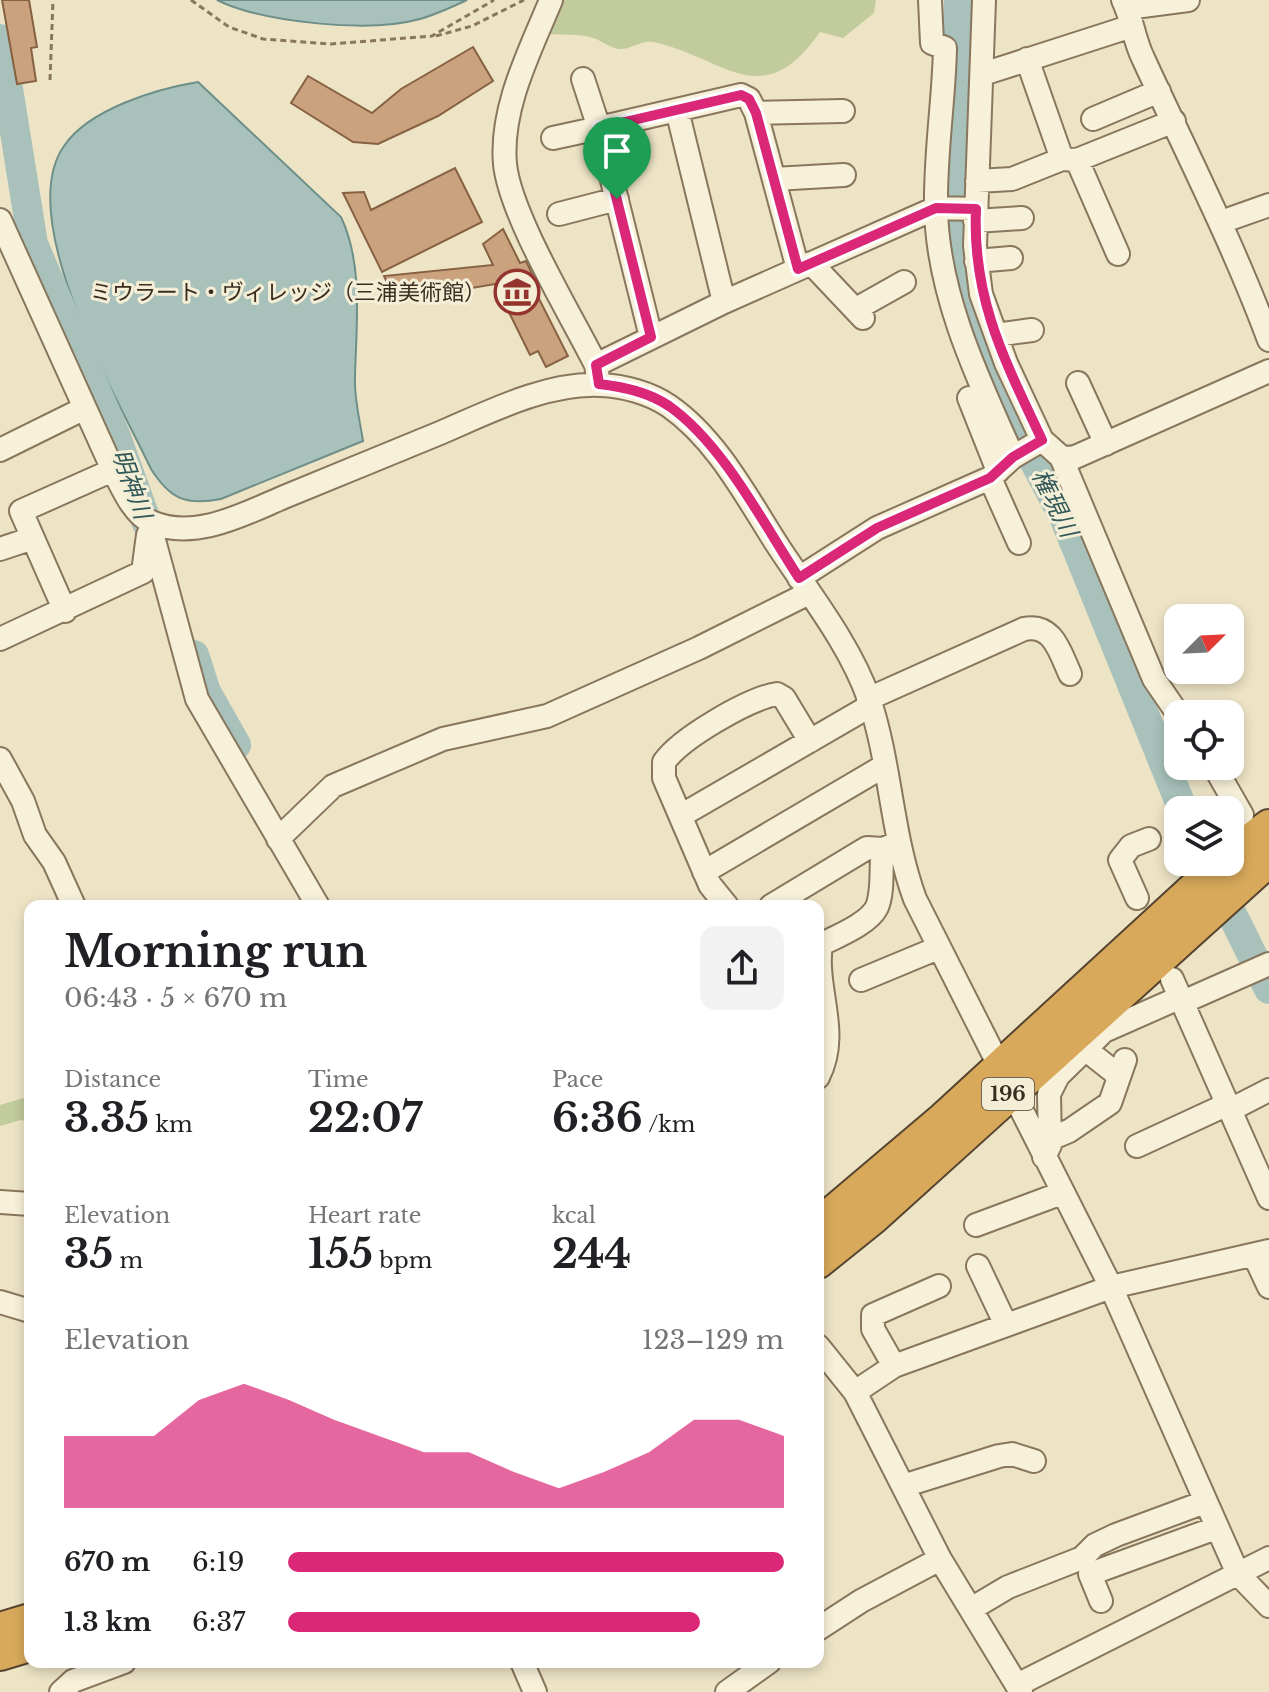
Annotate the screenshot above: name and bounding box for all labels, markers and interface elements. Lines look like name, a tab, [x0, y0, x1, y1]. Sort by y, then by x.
pin	[583, 117, 651, 199]
icon: arrive	[595, 129, 639, 173]
museum icon: ミウラート・ヴィレッジ（三浦美術館）	[493, 268, 541, 316]
place label: ミウラート・ヴィレッジ（三浦美術館）	[90, 279, 486, 306]
water label: 明神川	[106, 445, 159, 526]
water label: 権現川	[1026, 464, 1085, 544]
north arrow	[1164, 604, 1244, 684]
map controls	[1164, 604, 1244, 876]
button: locate	[1164, 700, 1244, 780]
button: layers	[1164, 796, 1244, 876]
text: Morning run	[64, 924, 367, 979]
button: share	[700, 926, 784, 1010]
text: 06:43 · 5 × 670 m	[64, 982, 287, 1014]
text: Distance	[64, 1066, 161, 1093]
text: Time	[308, 1066, 369, 1093]
text: Pace	[552, 1066, 603, 1093]
road number: 196	[982, 1078, 1034, 1110]
text: 3.35	[64, 1093, 149, 1143]
text: 22:07	[308, 1093, 422, 1143]
text: 6:36	[552, 1093, 643, 1143]
text: km	[149, 1111, 193, 1138]
text: /km	[643, 1111, 695, 1138]
text: Elevation	[64, 1202, 170, 1229]
text: Heart rate	[308, 1202, 421, 1229]
text: kcal	[552, 1202, 596, 1229]
text: 35	[64, 1229, 113, 1279]
text: 155	[308, 1229, 373, 1279]
text: 244	[552, 1229, 631, 1279]
text: m	[113, 1247, 143, 1274]
text: bpm	[373, 1247, 432, 1274]
text: Elevation	[64, 1324, 190, 1356]
text: 123–129 m	[642, 1324, 784, 1356]
text: 670 m	[64, 1546, 150, 1578]
text: 6:19	[192, 1546, 244, 1578]
text: 1.3 km	[64, 1606, 152, 1638]
text: 6:37	[192, 1606, 245, 1638]

